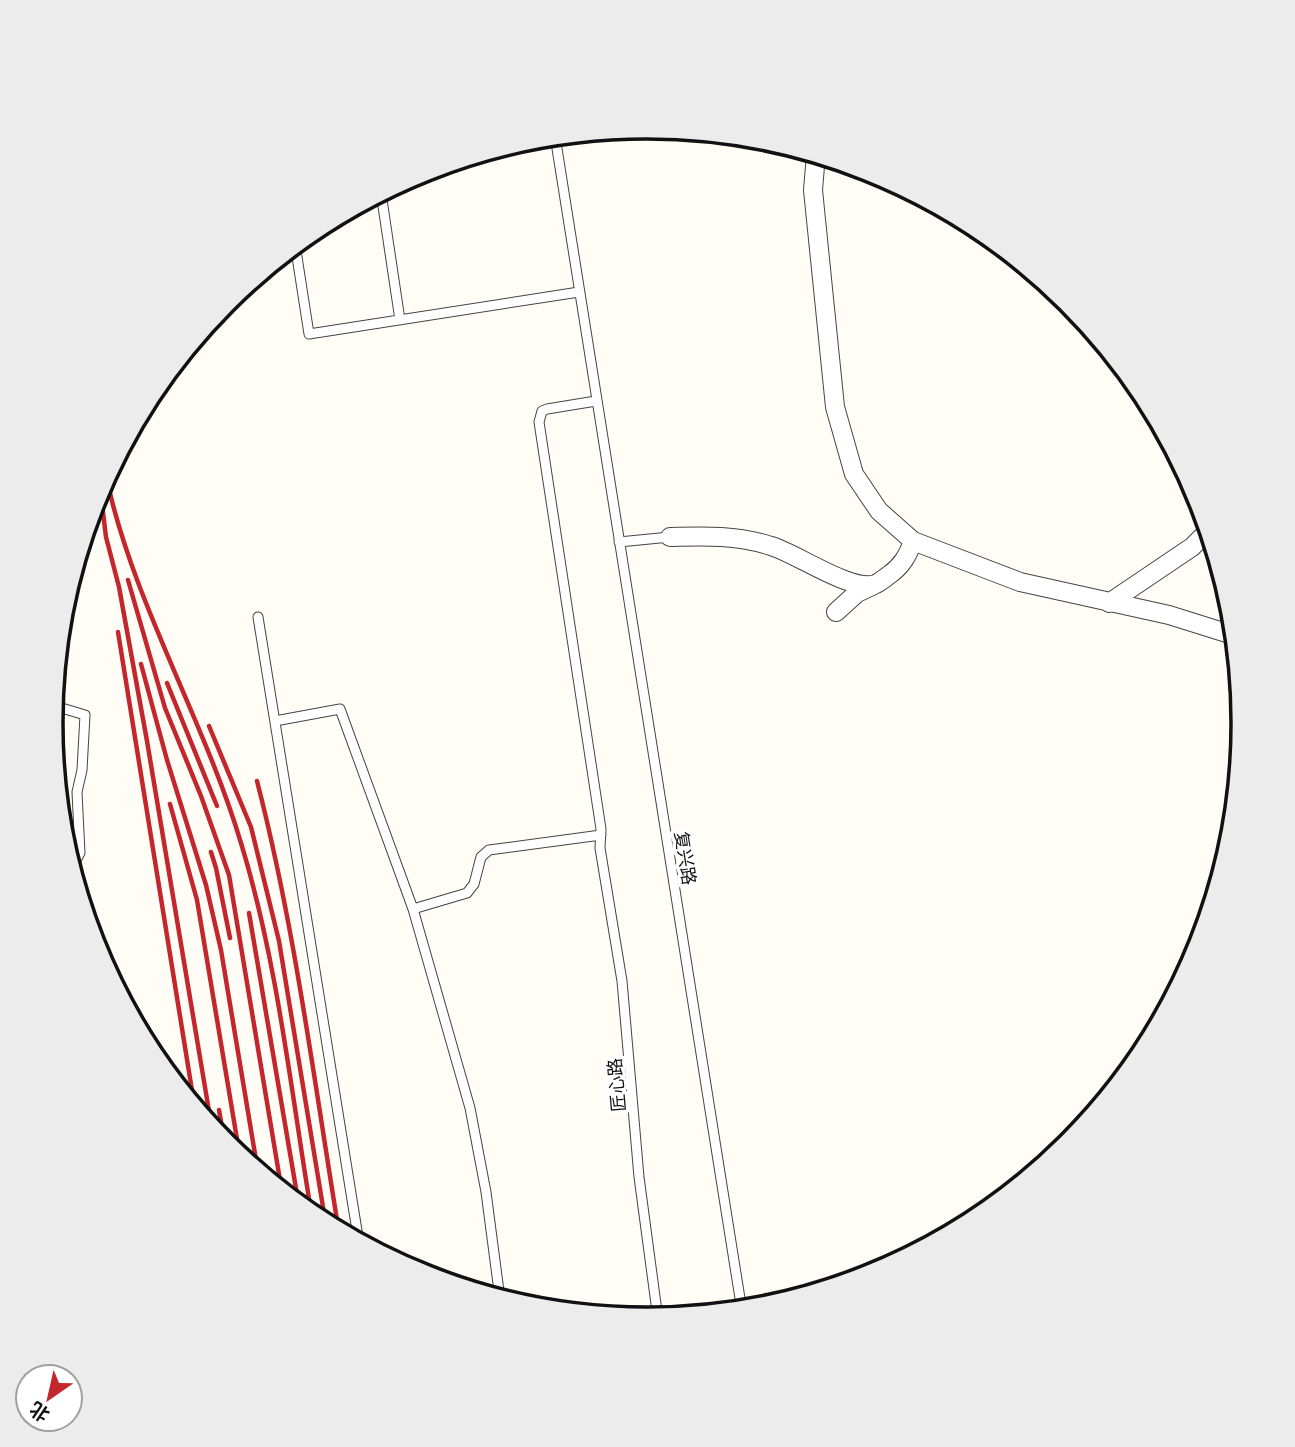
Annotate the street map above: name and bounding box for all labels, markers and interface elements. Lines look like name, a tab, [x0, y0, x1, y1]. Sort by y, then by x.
street label: 复兴路	[670, 829, 702, 887]
street label: 匠心路	[602, 1057, 630, 1113]
north arrow	[14, 1363, 84, 1433]
text: 北	[24, 1397, 54, 1429]

